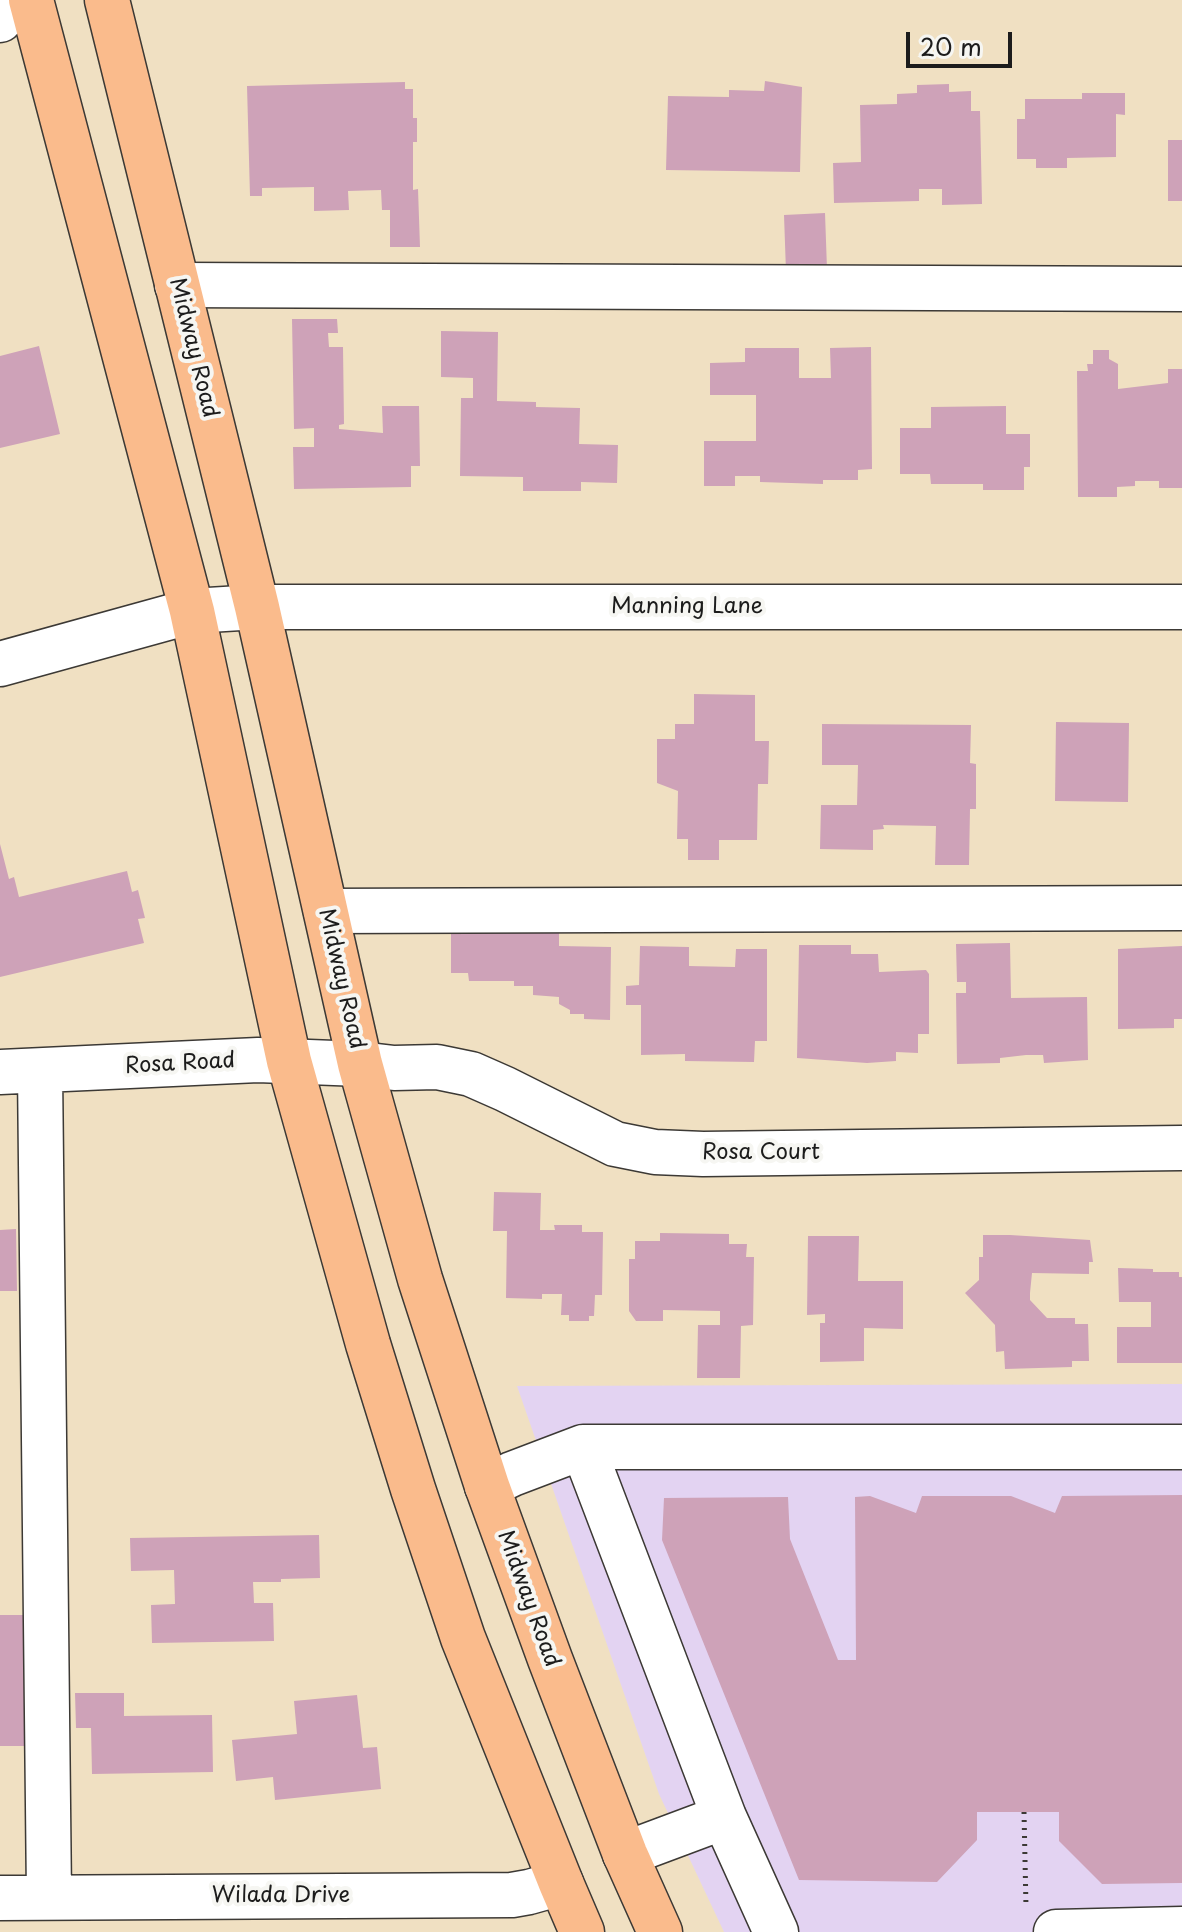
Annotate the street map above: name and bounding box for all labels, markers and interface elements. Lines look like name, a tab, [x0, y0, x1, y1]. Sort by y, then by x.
scale bar	[910, 16, 1016, 66]
text: 20 m	[920, 28, 982, 64]
street label: Midway Road	[163, 275, 223, 421]
street label: Manning Lane	[611, 594, 763, 620]
street label: Midway Road	[312, 906, 370, 1052]
street label: Rosa Road	[124, 1048, 236, 1080]
street label: Rosa Court	[702, 1140, 820, 1166]
street label: Midway Road	[491, 1527, 565, 1671]
street label: Wilada Drive	[212, 1883, 350, 1909]

